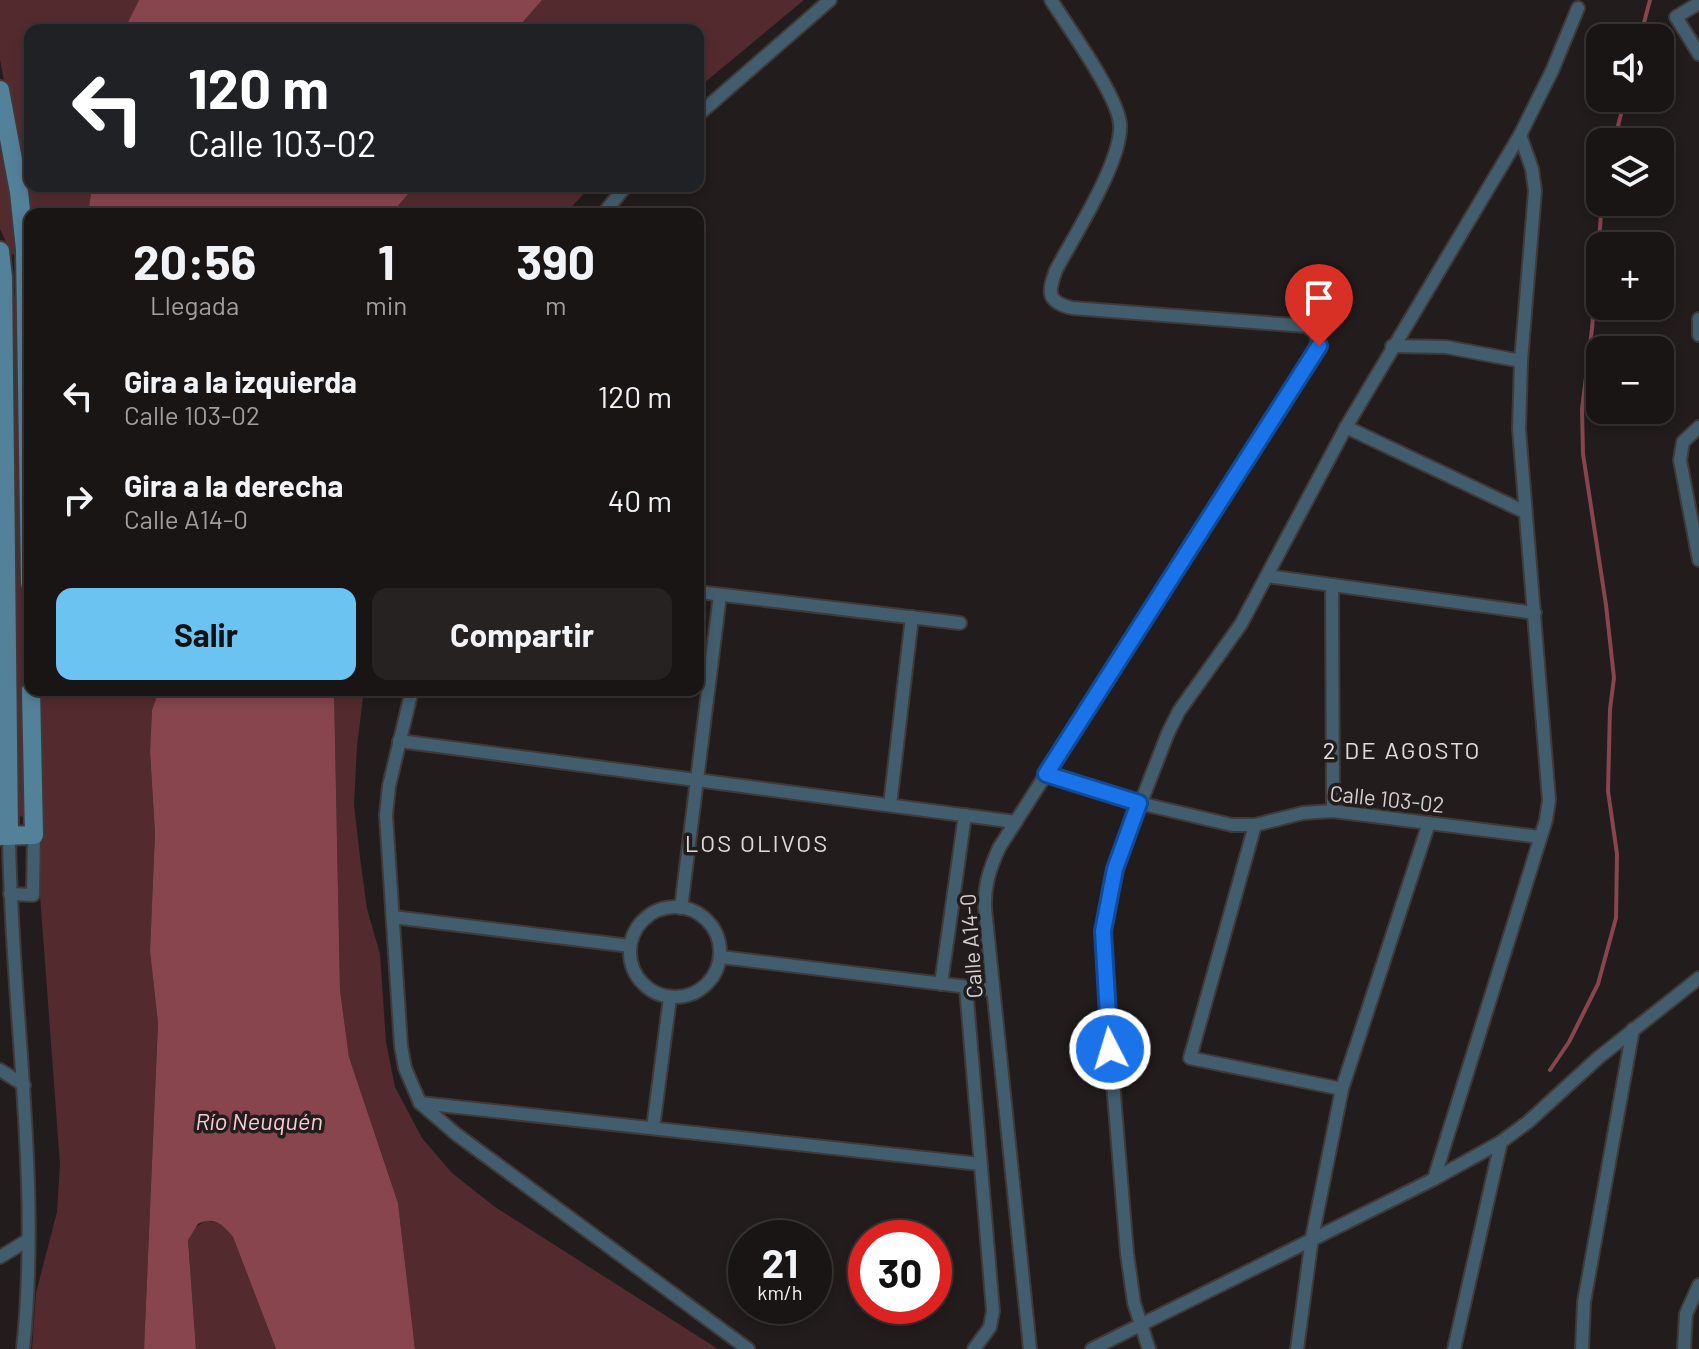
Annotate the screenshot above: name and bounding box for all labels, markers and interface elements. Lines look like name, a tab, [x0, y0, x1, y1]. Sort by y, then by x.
map controls	[1586, 24, 1674, 424]
button: sound	[1586, 24, 1674, 112]
text: 120 m	[188, 53, 329, 120]
icon: left	[56, 56, 160, 160]
text: Calle 103-02	[188, 121, 376, 164]
button: layers	[1586, 128, 1674, 216]
text: 20:56	[133, 232, 256, 290]
text: 1	[378, 232, 395, 290]
text: 390	[516, 232, 595, 290]
button: +	[1586, 232, 1674, 320]
pin	[1285, 264, 1353, 346]
icon: arrive	[1297, 276, 1341, 320]
text: Llegada	[150, 289, 239, 320]
text: min	[365, 289, 407, 320]
text: m	[545, 289, 566, 320]
button: −	[1586, 336, 1674, 424]
text: Gira a la izquierda	[124, 363, 357, 399]
icon: left	[56, 374, 100, 418]
text: 120 m	[598, 378, 672, 414]
text: Calle 103-02	[124, 399, 260, 430]
text: Gira a la derecha	[124, 467, 343, 503]
icon: right	[56, 478, 100, 522]
text: 40 m	[608, 482, 672, 518]
text: Calle A14-0	[124, 503, 248, 534]
button: Salir	[56, 588, 356, 680]
button: Compartir	[372, 588, 672, 680]
district label: 2 DE AGOSTO	[1323, 735, 1481, 764]
street label: Calle 103-02	[1329, 779, 1446, 817]
district label: LOS OLIVOS	[685, 828, 829, 857]
street label: Calle A14-0	[953, 893, 987, 999]
position arrow	[1068, 1007, 1152, 1091]
water label: Río Neuquén	[195, 1106, 323, 1135]
speed limit sign: 30	[848, 1220, 952, 1324]
text: 21	[762, 1238, 798, 1286]
text: km/h	[757, 1280, 803, 1304]

